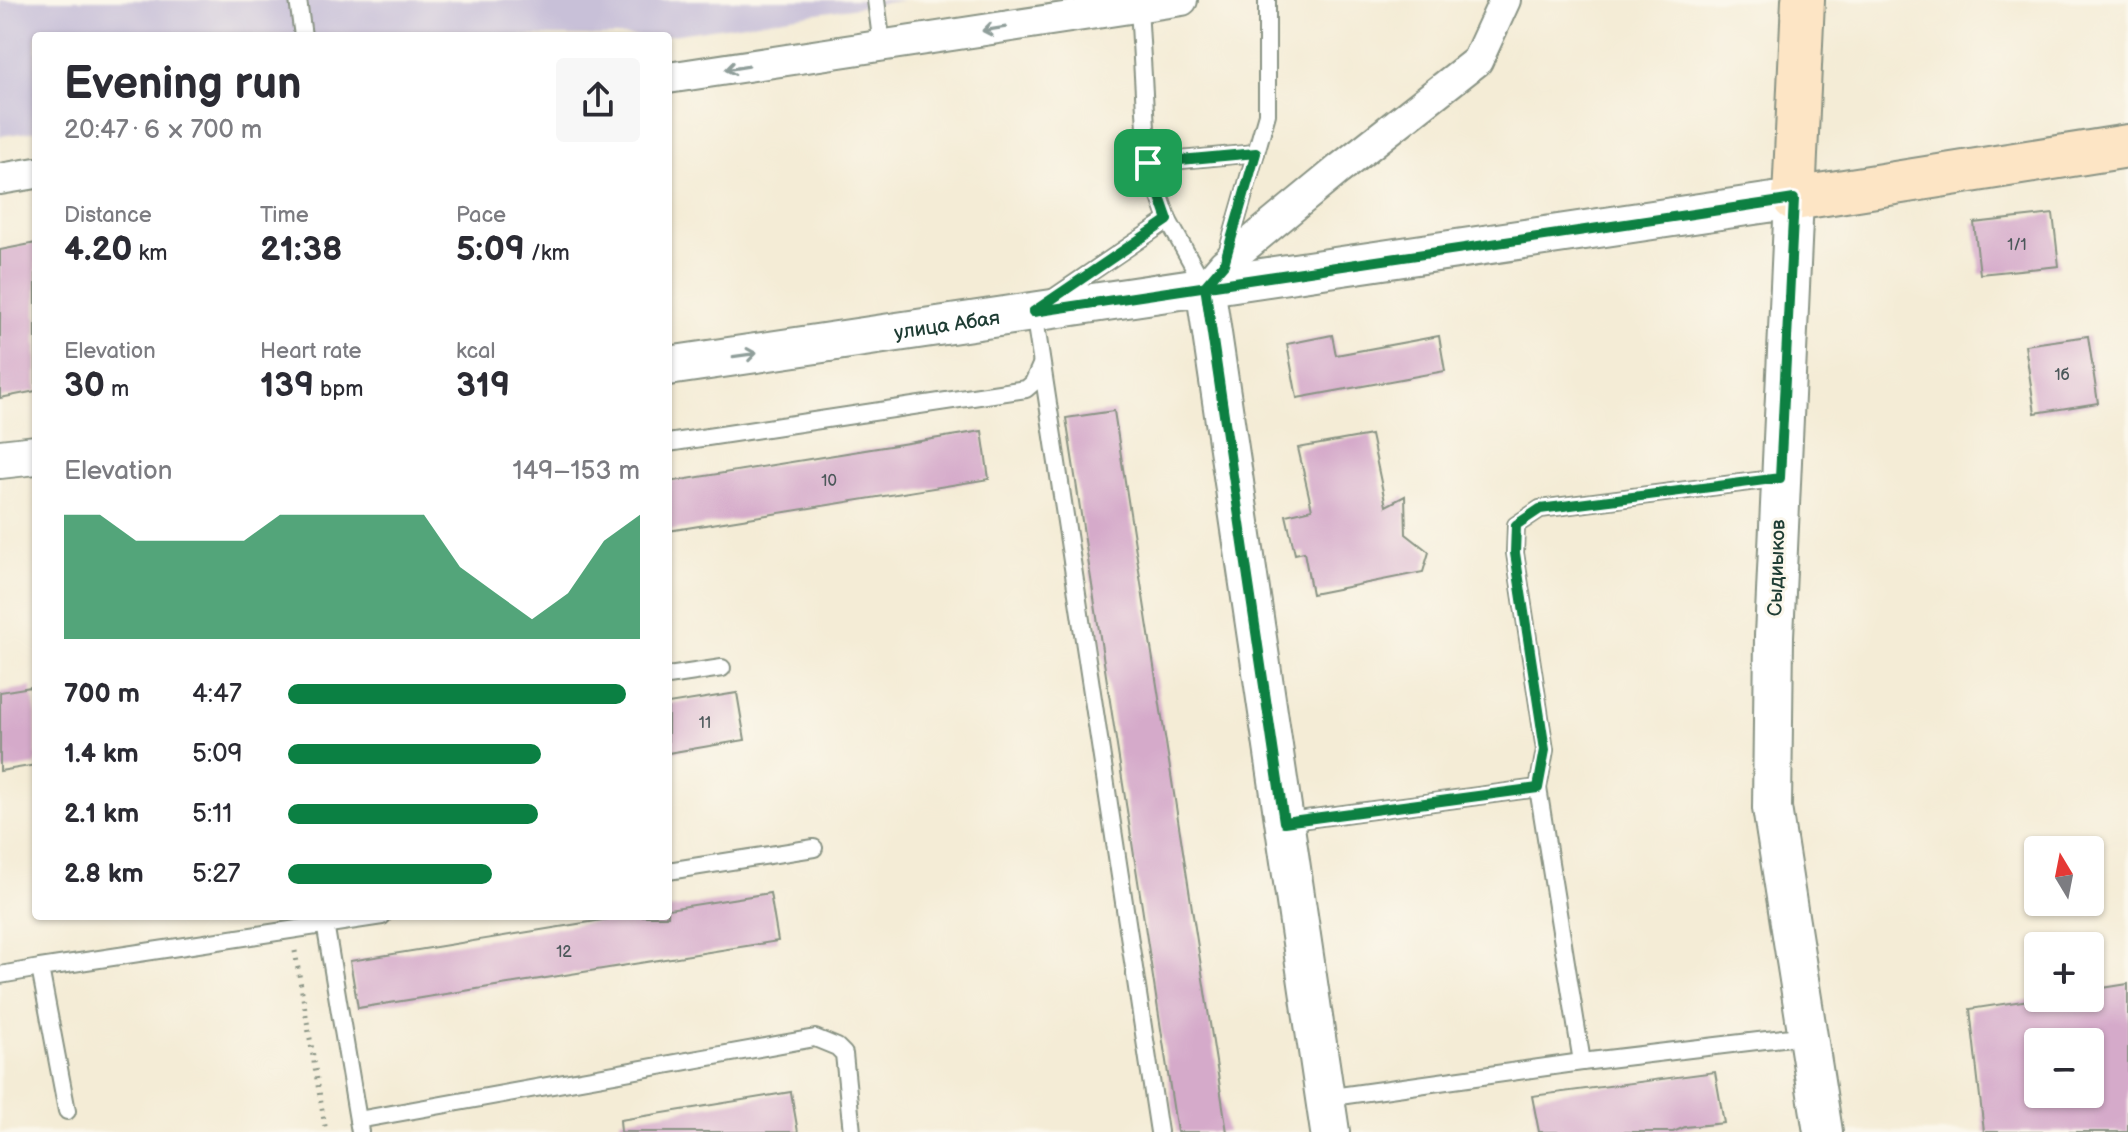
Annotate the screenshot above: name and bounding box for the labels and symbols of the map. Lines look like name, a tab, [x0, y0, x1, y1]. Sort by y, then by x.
one-way arrow	[982, 22, 1007, 37]
one-way arrow	[725, 61, 750, 76]
pin	[1114, 129, 1182, 197]
house number: 1/1	[2007, 236, 2027, 255]
street label: улица Абая	[892, 306, 1002, 345]
one-way arrow	[732, 347, 757, 362]
house number: 1б	[2055, 366, 2070, 385]
house number: 10	[821, 472, 837, 491]
street label: Сыдиыков	[1763, 519, 1791, 617]
house number: 11	[699, 714, 711, 733]
north arrow	[2024, 836, 2104, 916]
house number: 12	[556, 943, 572, 962]

